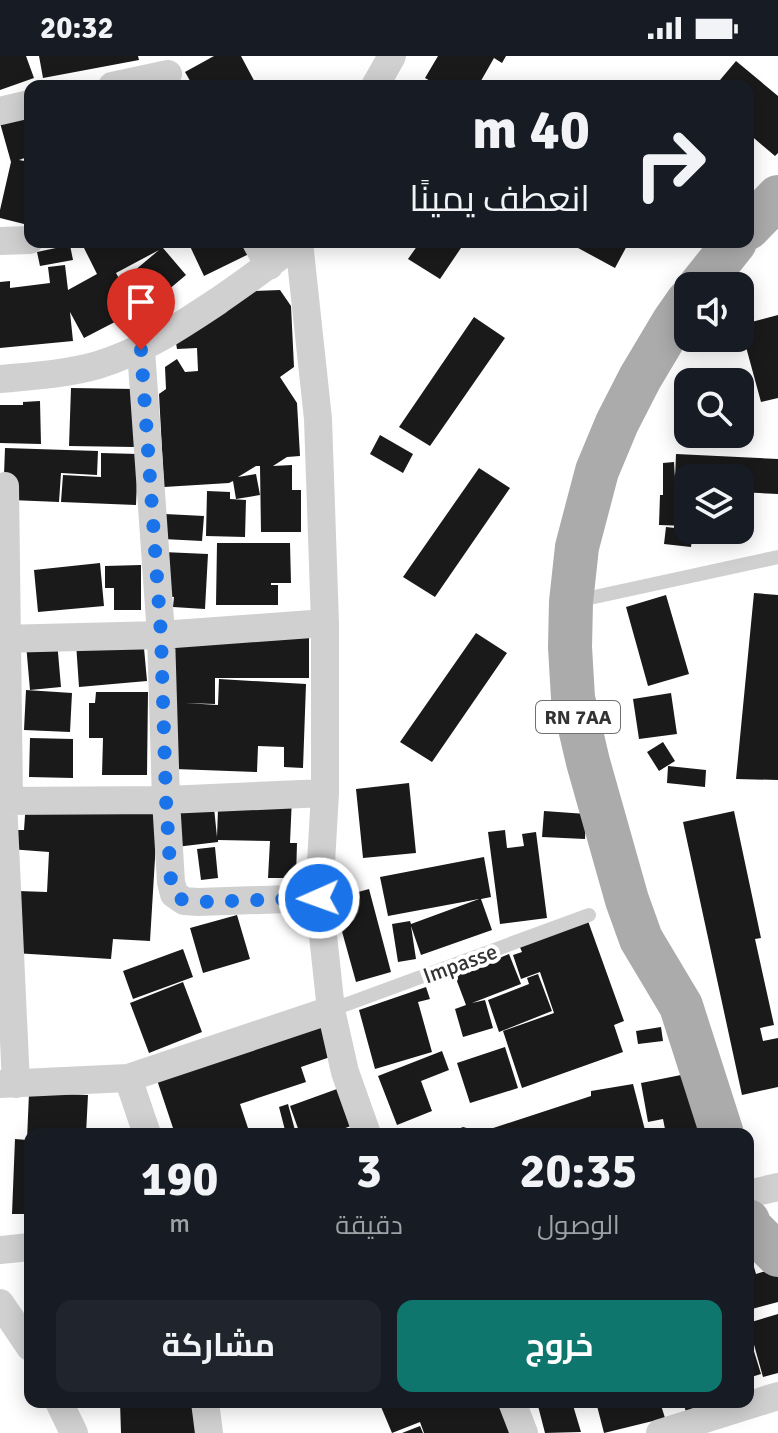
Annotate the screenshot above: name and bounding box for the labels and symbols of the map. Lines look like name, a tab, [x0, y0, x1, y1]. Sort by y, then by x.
pin	[107, 268, 175, 350]
road number: RN 7AA	[536, 701, 620, 733]
position arrow	[277, 856, 361, 940]
street label: Impasse	[419, 938, 501, 989]

